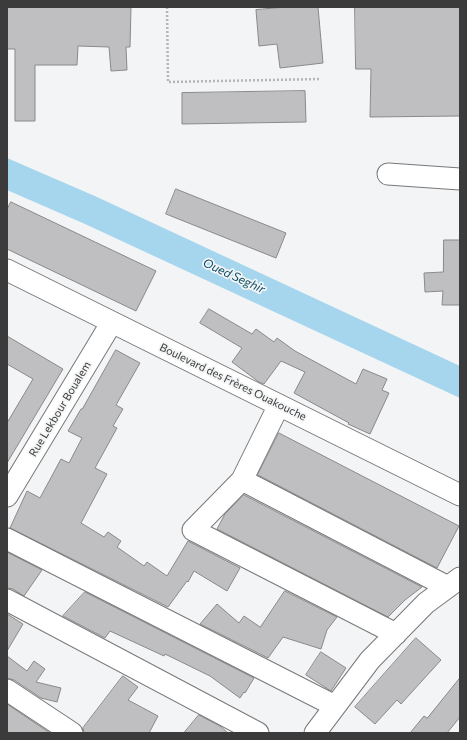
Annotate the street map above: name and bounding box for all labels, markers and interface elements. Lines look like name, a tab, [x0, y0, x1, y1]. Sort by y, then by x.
water label: Oued Seghir	[201, 255, 267, 297]
street label: Boulevard des Frères Ouakouche	[157, 341, 309, 423]
street label: Rue Lekbour Boualem	[26, 359, 94, 459]

